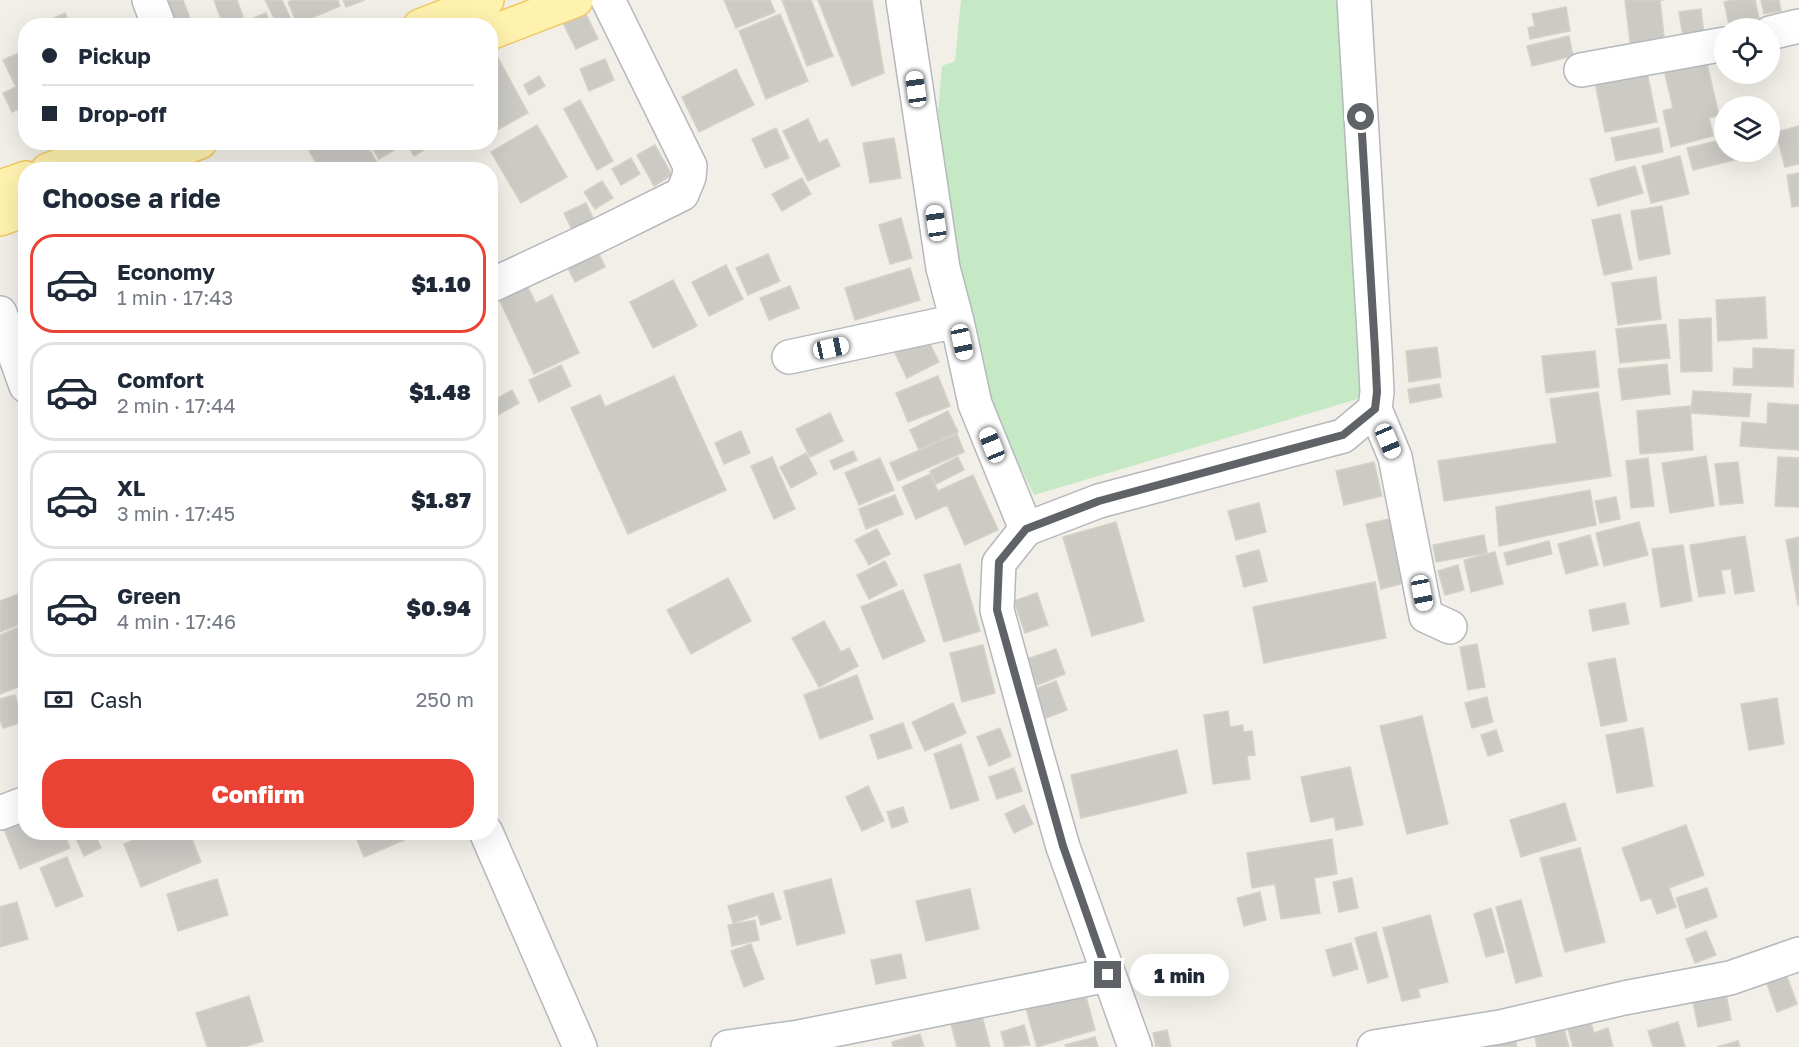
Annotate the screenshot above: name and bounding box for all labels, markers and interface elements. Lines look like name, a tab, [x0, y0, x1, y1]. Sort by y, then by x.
map controls	[1714, 18, 1780, 162]
button: locate	[1714, 18, 1780, 84]
text: Pickup	[78, 42, 151, 69]
car	[905, 70, 927, 108]
button: layers	[1714, 96, 1780, 162]
text: Drop-off	[78, 100, 167, 127]
route start	[1347, 103, 1374, 130]
text: Choose a ride	[42, 182, 221, 214]
car	[925, 204, 947, 242]
icon: car	[45, 257, 99, 311]
text: Economy	[117, 258, 215, 285]
text: $1.10	[411, 270, 471, 297]
text: 1 min · 17:43	[117, 285, 233, 309]
car	[949, 323, 975, 361]
car	[812, 335, 850, 361]
icon: car	[45, 365, 99, 419]
text: Comfort	[117, 366, 204, 393]
text: $1.48	[409, 378, 471, 405]
text: 2 min · 17:44	[117, 393, 236, 417]
car	[1373, 421, 1403, 461]
car	[977, 425, 1007, 465]
icon: car	[45, 473, 99, 527]
text: XL	[117, 474, 145, 501]
text: $1.87	[411, 486, 471, 513]
text: 3 min · 17:45	[117, 501, 235, 525]
car	[1410, 574, 1434, 612]
icon: car	[45, 581, 99, 635]
text: Green	[117, 582, 181, 609]
text: $0.94	[406, 594, 471, 621]
text: 4 min · 17:46	[117, 609, 236, 633]
icon: cash	[42, 683, 75, 716]
text: Cash	[90, 686, 143, 713]
text: 250 m	[416, 687, 474, 711]
button: Confirm	[42, 759, 474, 828]
callout: 1 min	[1129, 954, 1228, 996]
route end	[1094, 961, 1121, 988]
text: 1 min	[1154, 963, 1205, 987]

